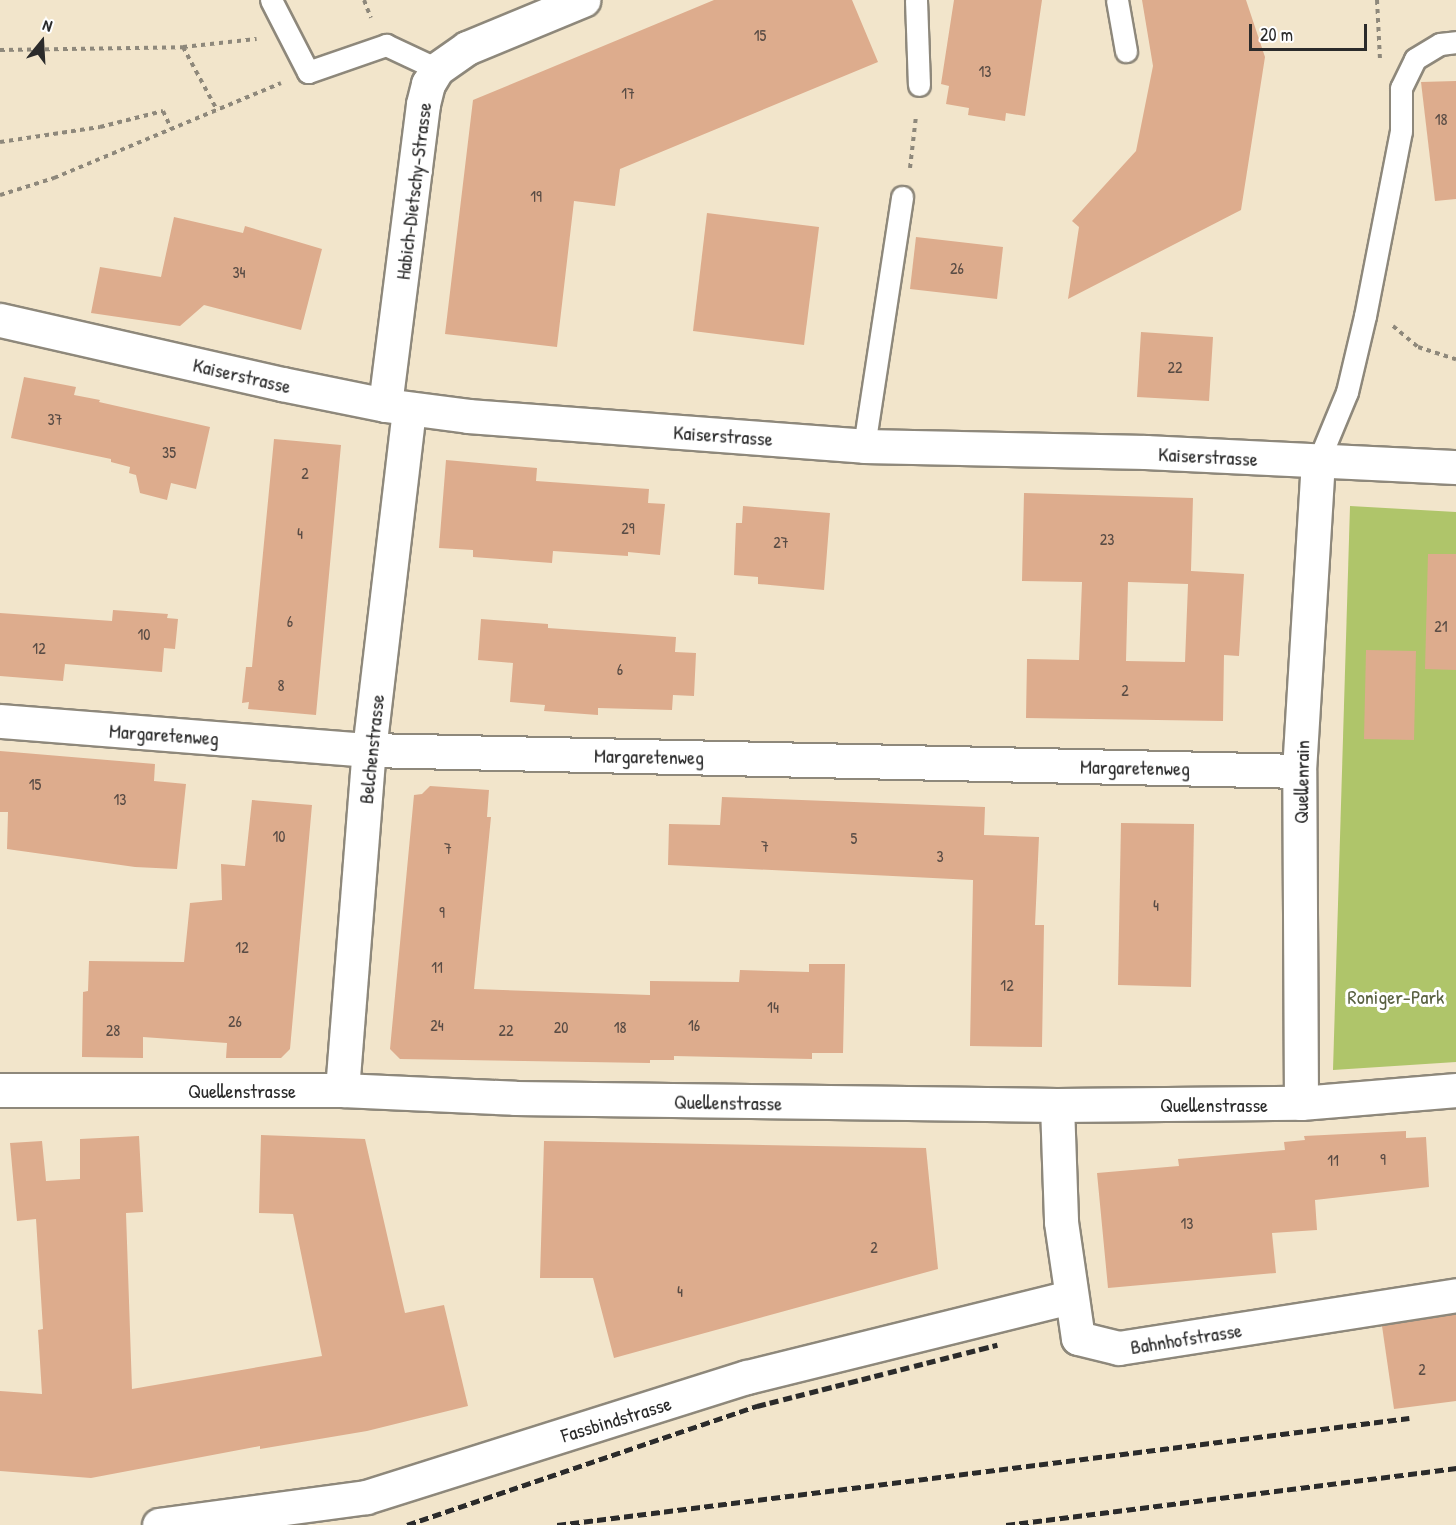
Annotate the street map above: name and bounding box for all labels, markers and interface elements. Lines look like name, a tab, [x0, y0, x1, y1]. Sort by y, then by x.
north arrow	[12, 12, 72, 72]
scale bar	[1252, 12, 1370, 50]
text: N	[40, 13, 55, 37]
text: 20 m	[1260, 22, 1293, 47]
house number: 15	[754, 25, 766, 45]
house number: 13	[979, 61, 991, 81]
house number: 17	[621, 83, 635, 103]
street label: Habich-Dietschy-Strasse	[390, 101, 436, 281]
house number: 18	[1435, 109, 1447, 129]
house number: 19	[530, 186, 542, 206]
house number: 26	[950, 258, 964, 278]
house number: 34	[232, 262, 246, 282]
street label: Kaiserstrasse	[191, 352, 293, 398]
house number: 22	[1168, 357, 1182, 377]
house number: 37	[47, 409, 63, 429]
street label: Kaiserstrasse	[672, 420, 774, 450]
street label: Kaiserstrasse	[1158, 441, 1258, 471]
house number: 35	[162, 442, 176, 462]
house number: 2	[301, 463, 309, 483]
house number: 29	[621, 518, 635, 538]
house number: 4	[297, 523, 303, 543]
house number: 23	[1100, 529, 1114, 549]
house number: 27	[773, 532, 789, 552]
house number: 6	[287, 611, 293, 631]
house number: 21	[1434, 616, 1448, 636]
house number: 10	[138, 624, 150, 644]
house number: 12	[32, 638, 46, 658]
house number: 6	[617, 659, 623, 679]
house number: 8	[278, 675, 284, 695]
house number: 2	[1121, 680, 1129, 700]
street label: Belchenstrasse	[353, 693, 389, 805]
street label: Margaretenweg	[108, 718, 220, 750]
street label: Quellenrain	[1288, 740, 1314, 824]
street label: Margaretenweg	[594, 743, 704, 769]
street label: Margaretenweg	[1080, 754, 1190, 780]
house number: 15	[29, 774, 41, 794]
house number: 13	[114, 789, 126, 809]
house number: 10	[273, 826, 285, 846]
house number: 5	[851, 828, 857, 848]
house number: 7	[761, 836, 769, 856]
house number: 7	[444, 838, 452, 858]
house number: 3	[936, 846, 944, 866]
house number: 4	[1153, 895, 1159, 915]
house number: 9	[439, 902, 445, 922]
house number: 12	[235, 937, 249, 957]
house number: 11	[431, 957, 443, 977]
house number: 12	[1000, 975, 1014, 995]
park label: Roniger-Park	[1348, 984, 1444, 1008]
house number: 14	[767, 997, 779, 1017]
house number: 26	[228, 1011, 242, 1031]
house number: 24	[430, 1015, 444, 1035]
house number: 16	[688, 1015, 700, 1035]
house number: 20	[554, 1017, 568, 1037]
house number: 18	[614, 1017, 626, 1037]
house number: 28	[106, 1020, 120, 1040]
house number: 22	[499, 1020, 513, 1040]
street label: Quellenstrasse	[188, 1078, 296, 1102]
street label: Quellenstrasse	[674, 1089, 782, 1115]
street label: Quellenstrasse	[1160, 1092, 1268, 1116]
house number: 9	[1380, 1149, 1386, 1169]
house number: 11	[1327, 1150, 1339, 1170]
house number: 13	[1181, 1213, 1193, 1233]
house number: 2	[870, 1237, 878, 1257]
house number: 4	[677, 1281, 683, 1301]
street label: Bahnhofstrasse	[1129, 1317, 1243, 1359]
house number: 2	[1418, 1359, 1426, 1379]
street label: Fassbindstrasse	[558, 1391, 674, 1447]

